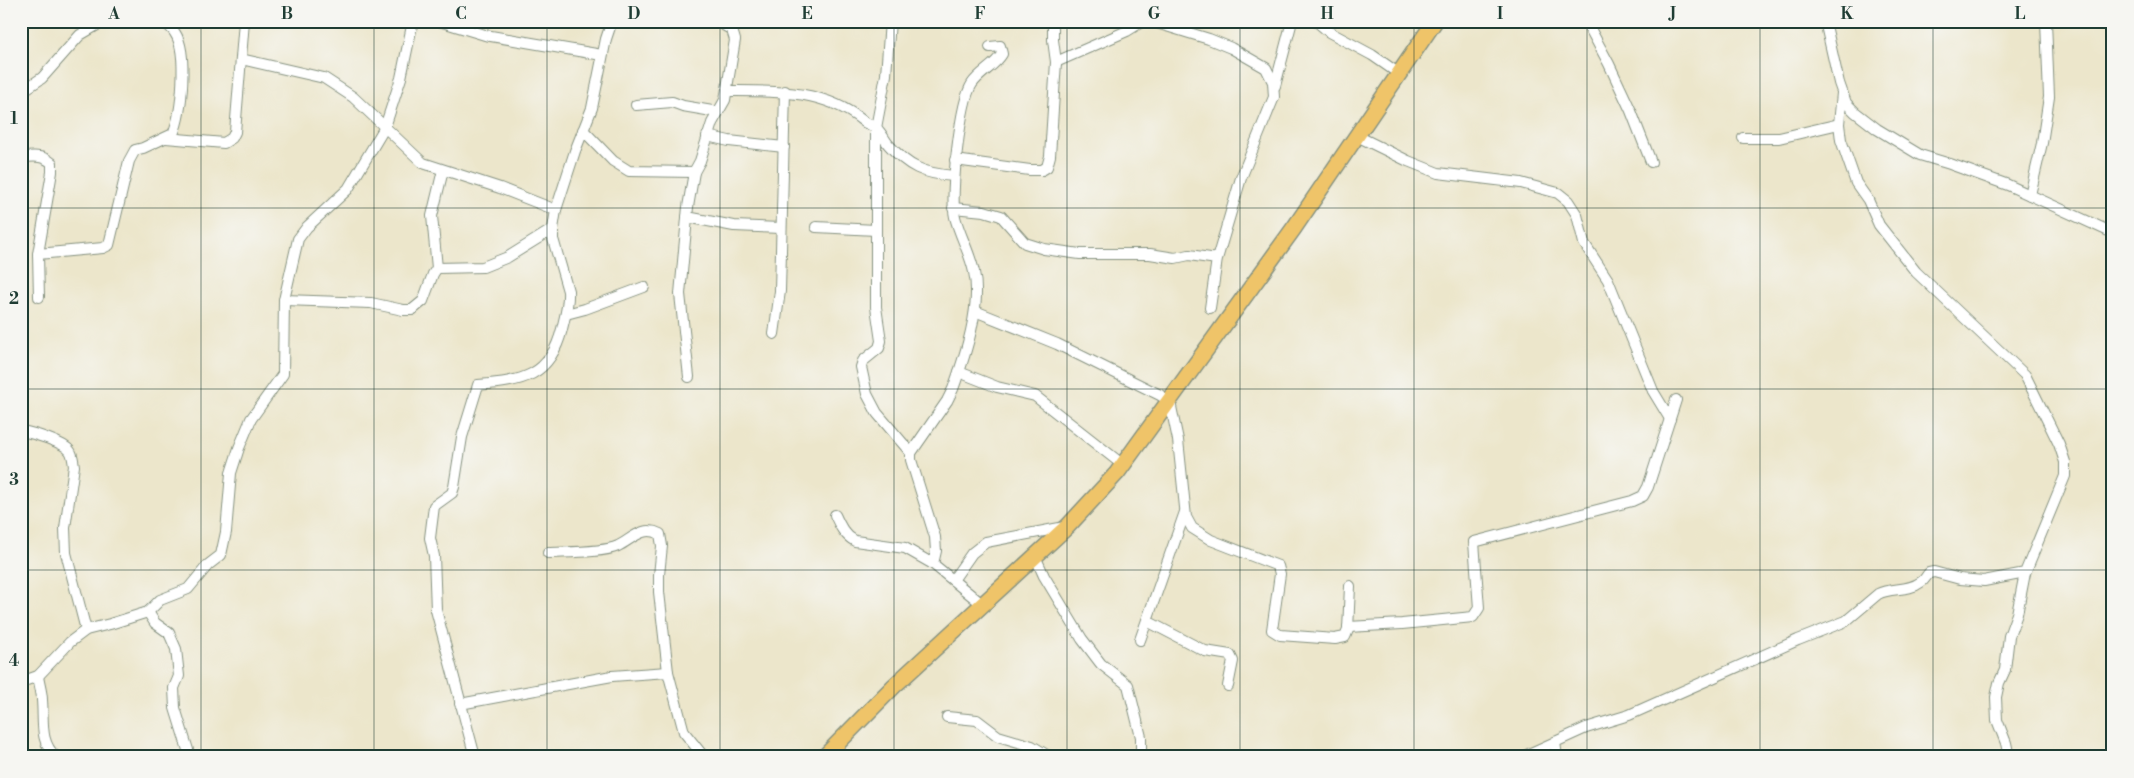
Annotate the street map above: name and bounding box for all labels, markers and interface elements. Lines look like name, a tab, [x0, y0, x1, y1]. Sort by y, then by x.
text: A	[107, 4, 120, 24]
text: B	[281, 4, 293, 24]
text: C	[455, 4, 467, 24]
text: D	[628, 4, 641, 24]
text: E	[801, 4, 813, 24]
text: F	[974, 4, 986, 24]
text: G	[1148, 4, 1161, 24]
text: H	[1320, 4, 1334, 24]
text: I	[1497, 4, 1503, 24]
text: J	[1668, 4, 1676, 24]
text: K	[1841, 4, 1855, 24]
text: L	[2015, 4, 2026, 24]
text: 1	[10, 109, 18, 129]
text: 2	[9, 289, 19, 309]
text: 3	[9, 470, 19, 490]
text: 4	[9, 651, 20, 671]

